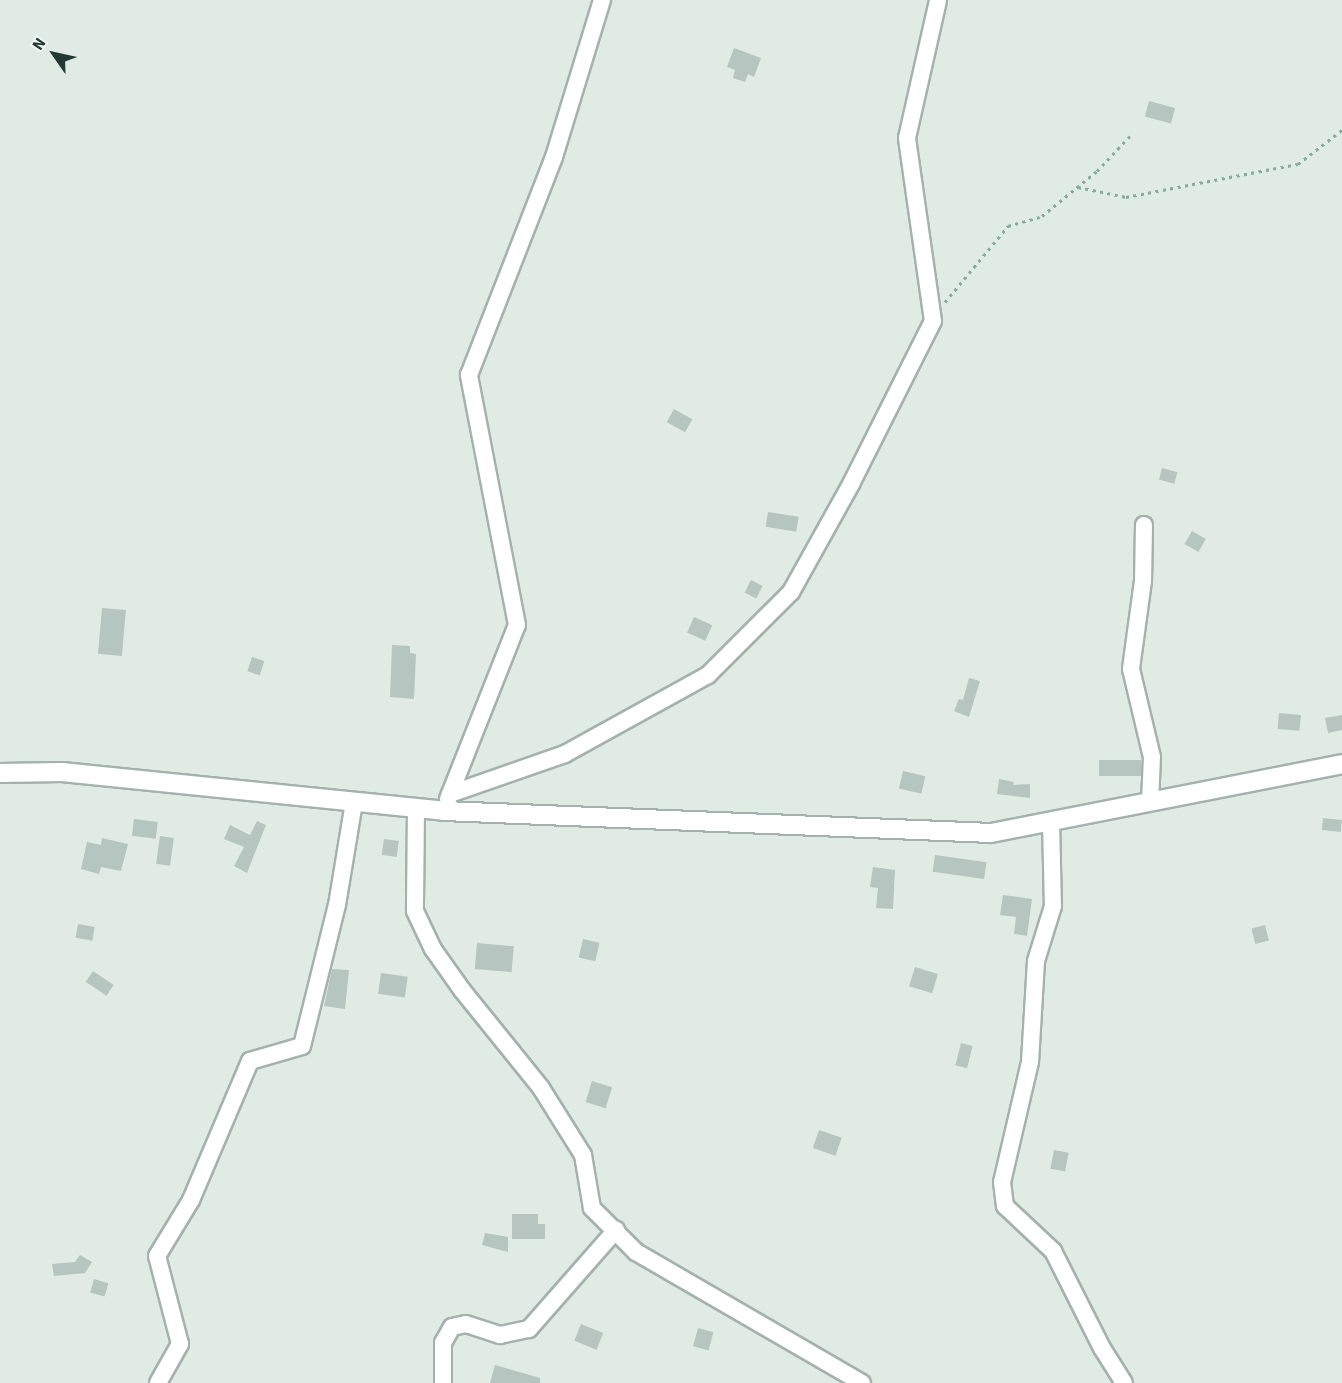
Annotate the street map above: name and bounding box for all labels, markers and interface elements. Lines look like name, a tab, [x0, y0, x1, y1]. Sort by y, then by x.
north arrow	[24, 24, 84, 84]
text: N	[27, 33, 51, 55]

